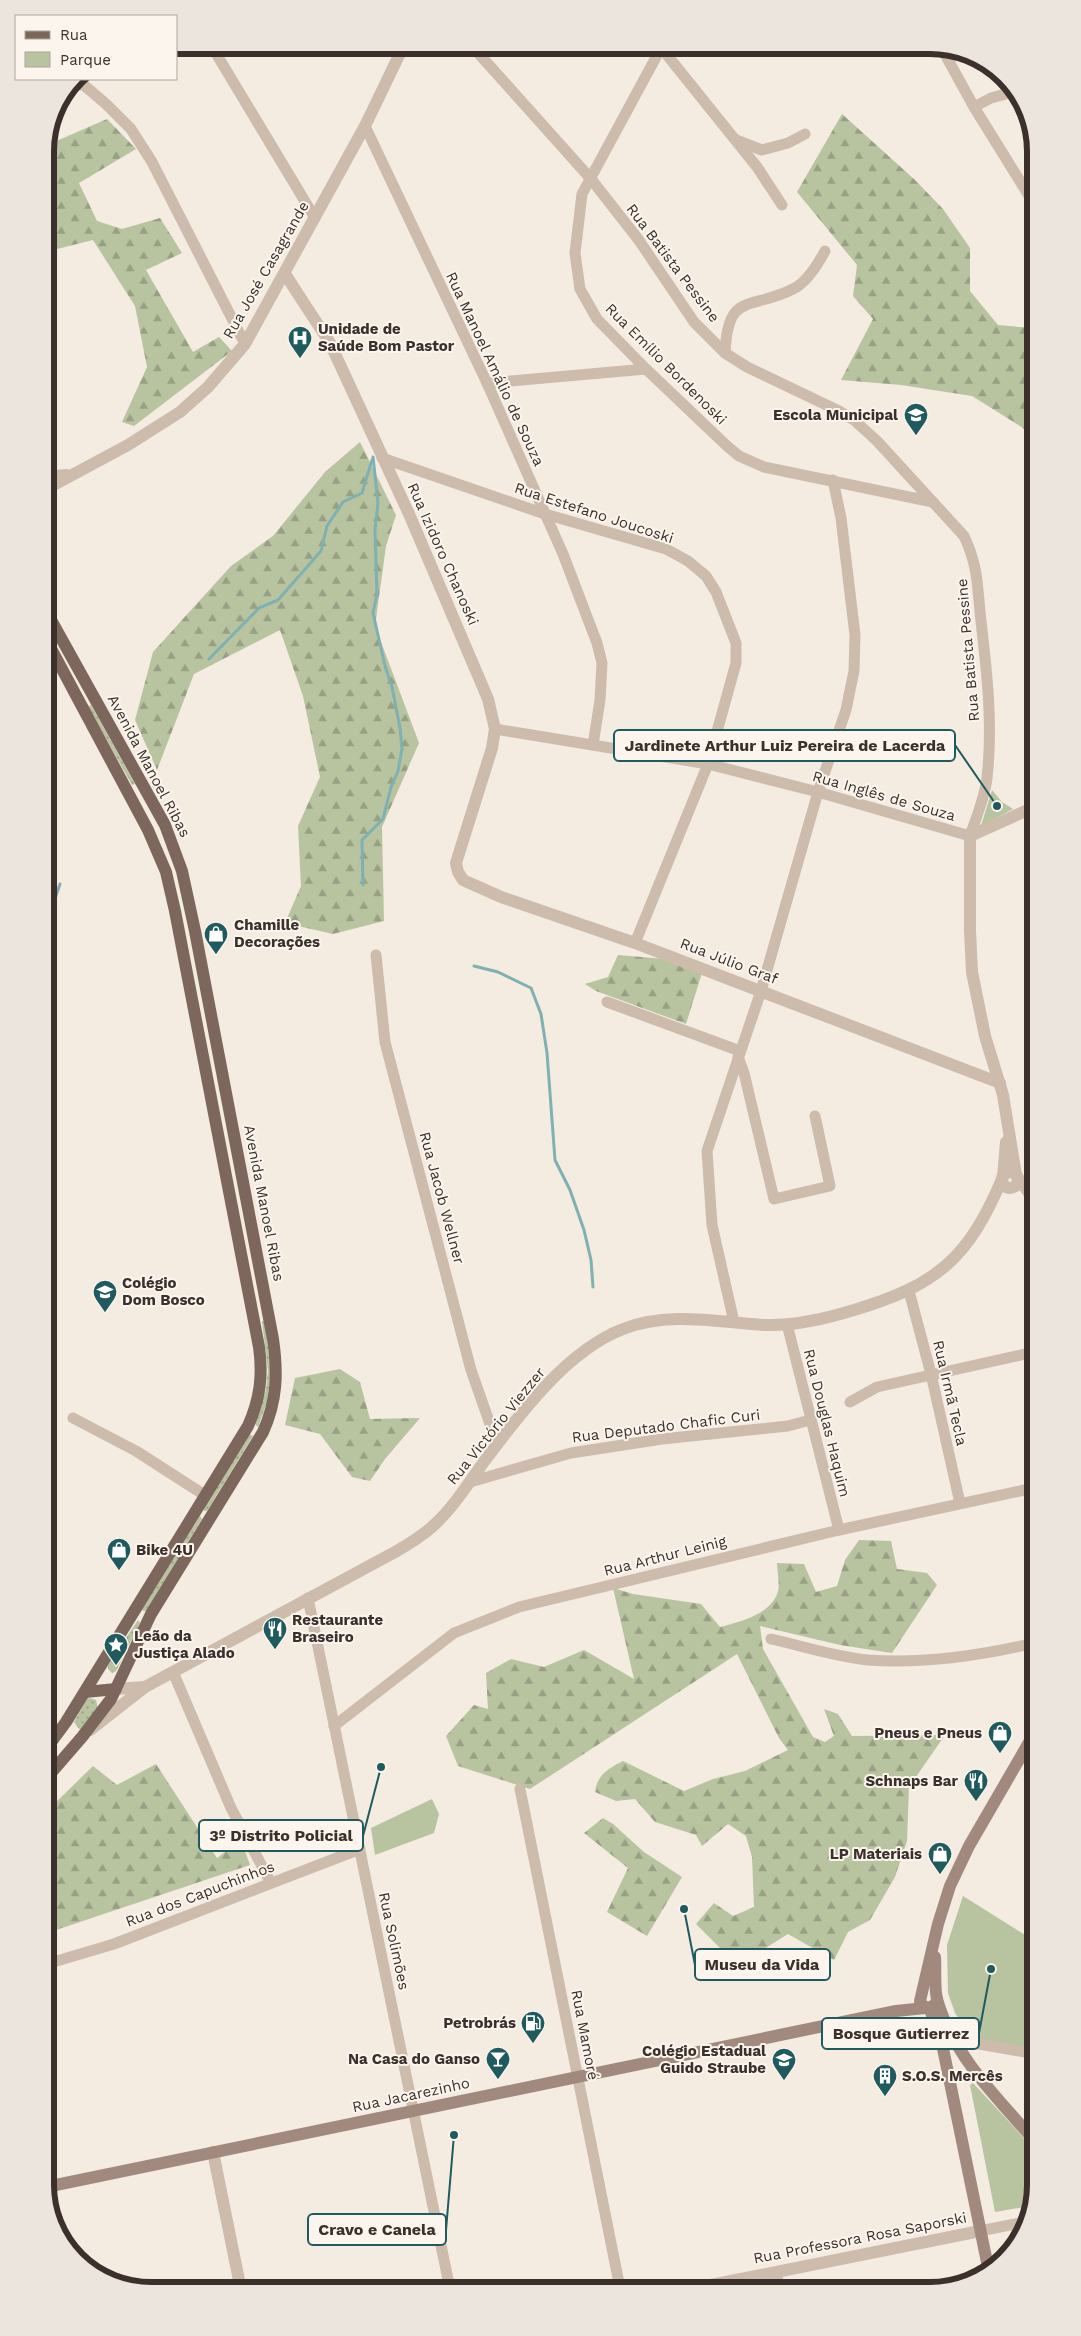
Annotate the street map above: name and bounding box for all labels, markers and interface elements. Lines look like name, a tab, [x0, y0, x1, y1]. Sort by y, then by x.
legend	[15, 15, 178, 80]
text: Rua	[60, 26, 88, 44]
text: Parque	[60, 51, 111, 69]
street label: Rua José Casagrande	[219, 198, 313, 342]
street label: Rua Batista Pessine	[623, 200, 723, 326]
street label: Rua Manoel Amálio de Souza	[442, 269, 548, 469]
street label: Rua Emílio Bordenoski	[602, 300, 730, 428]
place label: Unidade de Saúde Bom Pastor	[318, 320, 455, 355]
hospital icon: Unidade de Saúde Bom Pastor	[287, 325, 313, 359]
school or university icon: Escola Municipal	[903, 402, 929, 436]
place label: Escola Municipal	[773, 406, 898, 424]
street label: Rua Estefano Joucoski	[512, 479, 676, 547]
street label: Rua Izidoro Chanoski	[403, 480, 483, 628]
street label: Rua Batista Pessine	[953, 578, 983, 722]
street label: Avenida Manoel Ribas	[104, 692, 194, 840]
callout: Jardinete Arthur Luiz Pereira de Lacerda	[614, 730, 955, 761]
text: Jardinete Arthur Luiz Pereira de Lacerda	[625, 736, 946, 755]
street label: Rua Inglês de Souza	[810, 767, 958, 825]
place label: Chamille Decorações	[234, 916, 320, 951]
shop icon: Chamille Decorações	[203, 921, 229, 955]
street label: Rua Júlio Graf	[678, 934, 781, 988]
street label: Avenida Manoel Ribas	[240, 1123, 288, 1283]
street label: Rua Jacob Wellner	[416, 1130, 468, 1266]
place label: Colégio Dom Bosco	[122, 1274, 205, 1309]
school or university icon: Colégio Dom Bosco	[92, 1279, 118, 1313]
street label: Rua Irmã Tecla	[929, 1339, 971, 1448]
street label: Rua Douglas Haquim	[800, 1347, 854, 1499]
street label: Rua Victório Viezzer	[443, 1364, 549, 1488]
street label: Rua Deputado Chafic Curi	[571, 1406, 761, 1446]
street label: Rua Arthur Leinig	[602, 1532, 728, 1580]
shop icon: Bike 4U	[106, 1537, 132, 1571]
place label: Bike 4U	[136, 1541, 193, 1559]
place label: Restaurante Braseiro	[292, 1611, 383, 1646]
restaurant icon: Restaurante Braseiro	[262, 1616, 288, 1650]
place label: Leão da Justiça Alado	[134, 1627, 235, 1662]
place icon: Leão da Justiça Alado	[103, 1632, 129, 1666]
shop icon: Pneus e Pneus	[987, 1720, 1013, 1754]
place label: Pneus e Pneus	[874, 1724, 982, 1742]
restaurant icon: Schnaps Bar	[963, 1768, 989, 1802]
place label: Schnaps Bar	[865, 1772, 959, 1790]
callout: 3º Distrito Policial	[199, 1820, 363, 1851]
text: 3º Distrito Policial	[209, 1826, 353, 1845]
shop icon: LP Materiais	[927, 1841, 953, 1875]
place label: LP Materiais	[830, 1845, 922, 1863]
street label: Rua dos Capuchinhos	[123, 1857, 277, 1931]
street label: Rua Solimões	[375, 1891, 413, 1992]
callout: Museu da Vida	[695, 1949, 830, 1980]
text: Museu da Vida	[705, 1955, 820, 1974]
street label: Rua Mamoré	[567, 1988, 603, 2082]
fuel station icon: Petrobrás	[520, 2010, 546, 2044]
place label: Petrobrás	[443, 2014, 516, 2032]
callout: Bosque Gutierrez	[822, 2018, 979, 2049]
text: Bosque Gutierrez	[833, 2024, 969, 2043]
place label: Colégio Estadual Guido Straube	[642, 2042, 766, 2077]
bar icon: Na Casa do Ganso	[485, 2046, 511, 2080]
school or university icon: Colégio Estadual Guido Straube	[771, 2047, 797, 2081]
place label: Na Casa do Ganso	[348, 2050, 480, 2068]
building icon: S.O.S. Mercês	[872, 2063, 898, 2097]
place label: S.O.S. Mercês	[902, 2067, 1003, 2085]
street label: Rua Jacarezinho	[351, 2074, 471, 2116]
street label: Rua Professora Rosa Saporski	[752, 2208, 968, 2268]
callout: Cravo e Canela	[308, 2214, 446, 2245]
text: Cravo e Canela	[318, 2220, 436, 2239]

